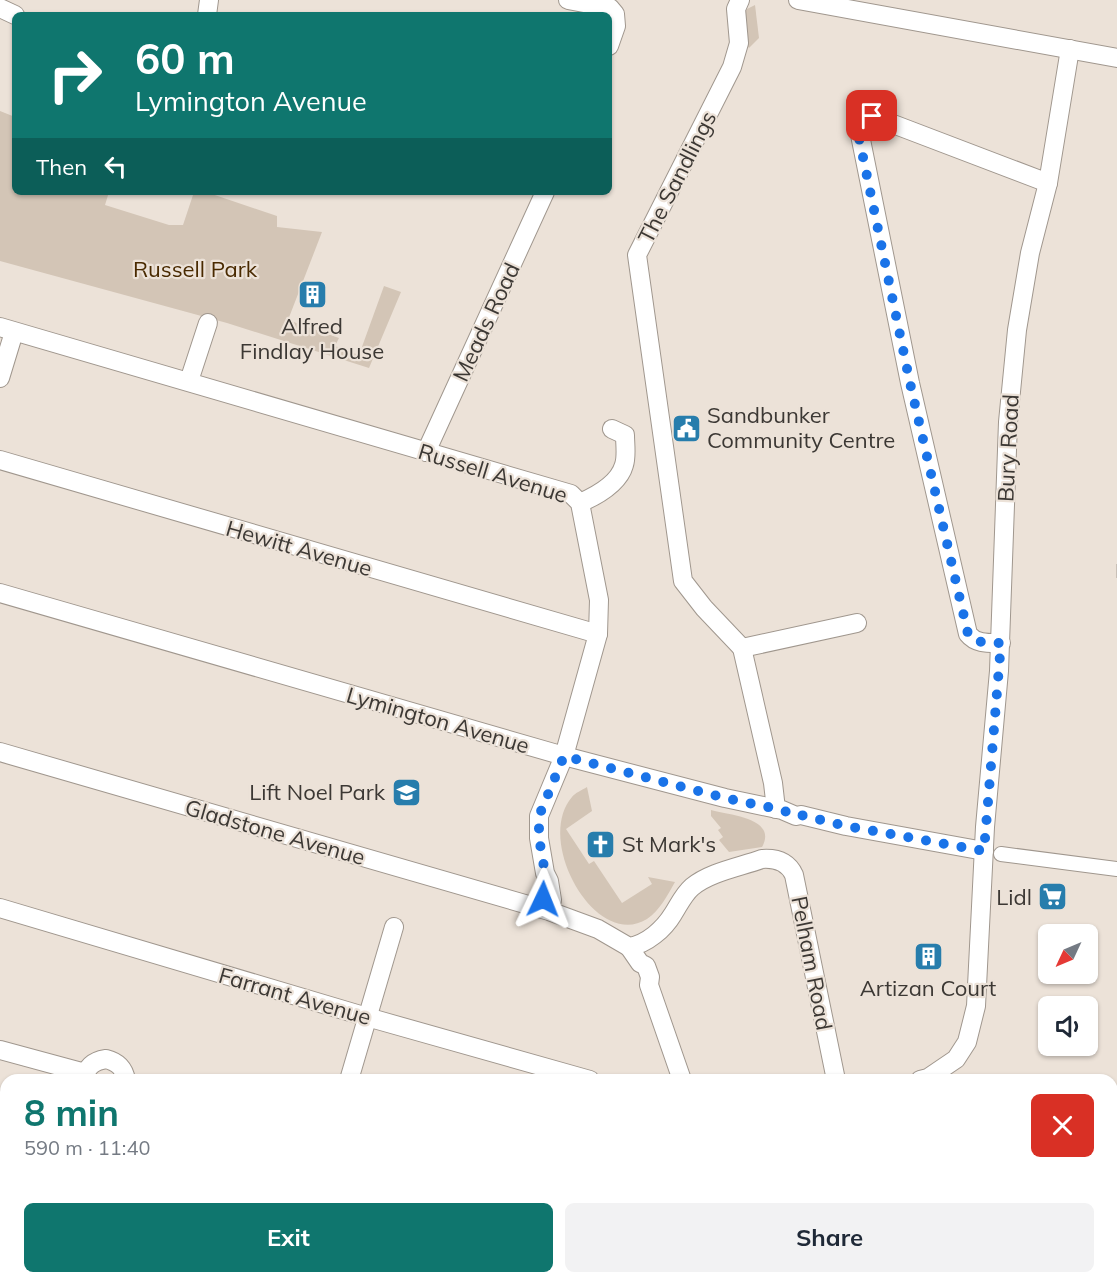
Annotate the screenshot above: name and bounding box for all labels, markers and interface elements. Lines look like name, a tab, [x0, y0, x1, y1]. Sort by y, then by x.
text: 60 m	[135, 32, 235, 85]
icon: right	[36, 36, 114, 114]
text: Lymington Avenue	[135, 84, 367, 118]
pin	[846, 90, 897, 141]
icon: arrive	[855, 99, 888, 132]
street label: The Sandlings	[632, 106, 722, 248]
icon: left	[99, 150, 132, 183]
text: Then	[36, 153, 87, 181]
park label: Russell Park	[133, 255, 258, 283]
street label: Meads Road	[446, 258, 526, 386]
building icon: Alfred Findlay House	[296, 278, 328, 310]
place label: Alfred Findlay House	[240, 312, 384, 365]
street label: Bury Road	[991, 394, 1025, 502]
place label: Sandbunker Community Centre	[707, 401, 895, 454]
public building icon: Sandbunker Community Centre	[670, 412, 702, 444]
street label: Russell Avenue	[415, 437, 571, 509]
street label: Hewitt Avenue	[223, 514, 375, 582]
street label: Lymington Avenue	[343, 681, 533, 759]
school or university icon: Lift Noel Park	[390, 776, 422, 808]
place label: Lift Noel Park	[249, 778, 386, 806]
street label: Gladstone Avenue	[182, 793, 368, 871]
church icon: St Mark's	[585, 828, 617, 860]
place label: St Mark's	[622, 830, 716, 858]
position arrow	[511, 867, 575, 931]
supermarket icon: Lidl	[1037, 881, 1069, 913]
place label: Lidl	[996, 883, 1032, 911]
street label: Pelham Road	[785, 894, 839, 1032]
north arrow	[1038, 924, 1098, 984]
map controls	[1038, 924, 1098, 1056]
building icon: Artizan Court	[912, 940, 944, 972]
street label: Farrant Avenue	[216, 961, 374, 1031]
place label: Artizan Court	[860, 974, 997, 1002]
button: sound	[1038, 996, 1098, 1056]
text: 8 min	[24, 1090, 119, 1135]
button: close	[1031, 1094, 1094, 1157]
text: 590 m · 11:40	[24, 1135, 150, 1160]
button: Exit	[24, 1203, 553, 1272]
button: Share	[565, 1203, 1094, 1272]

